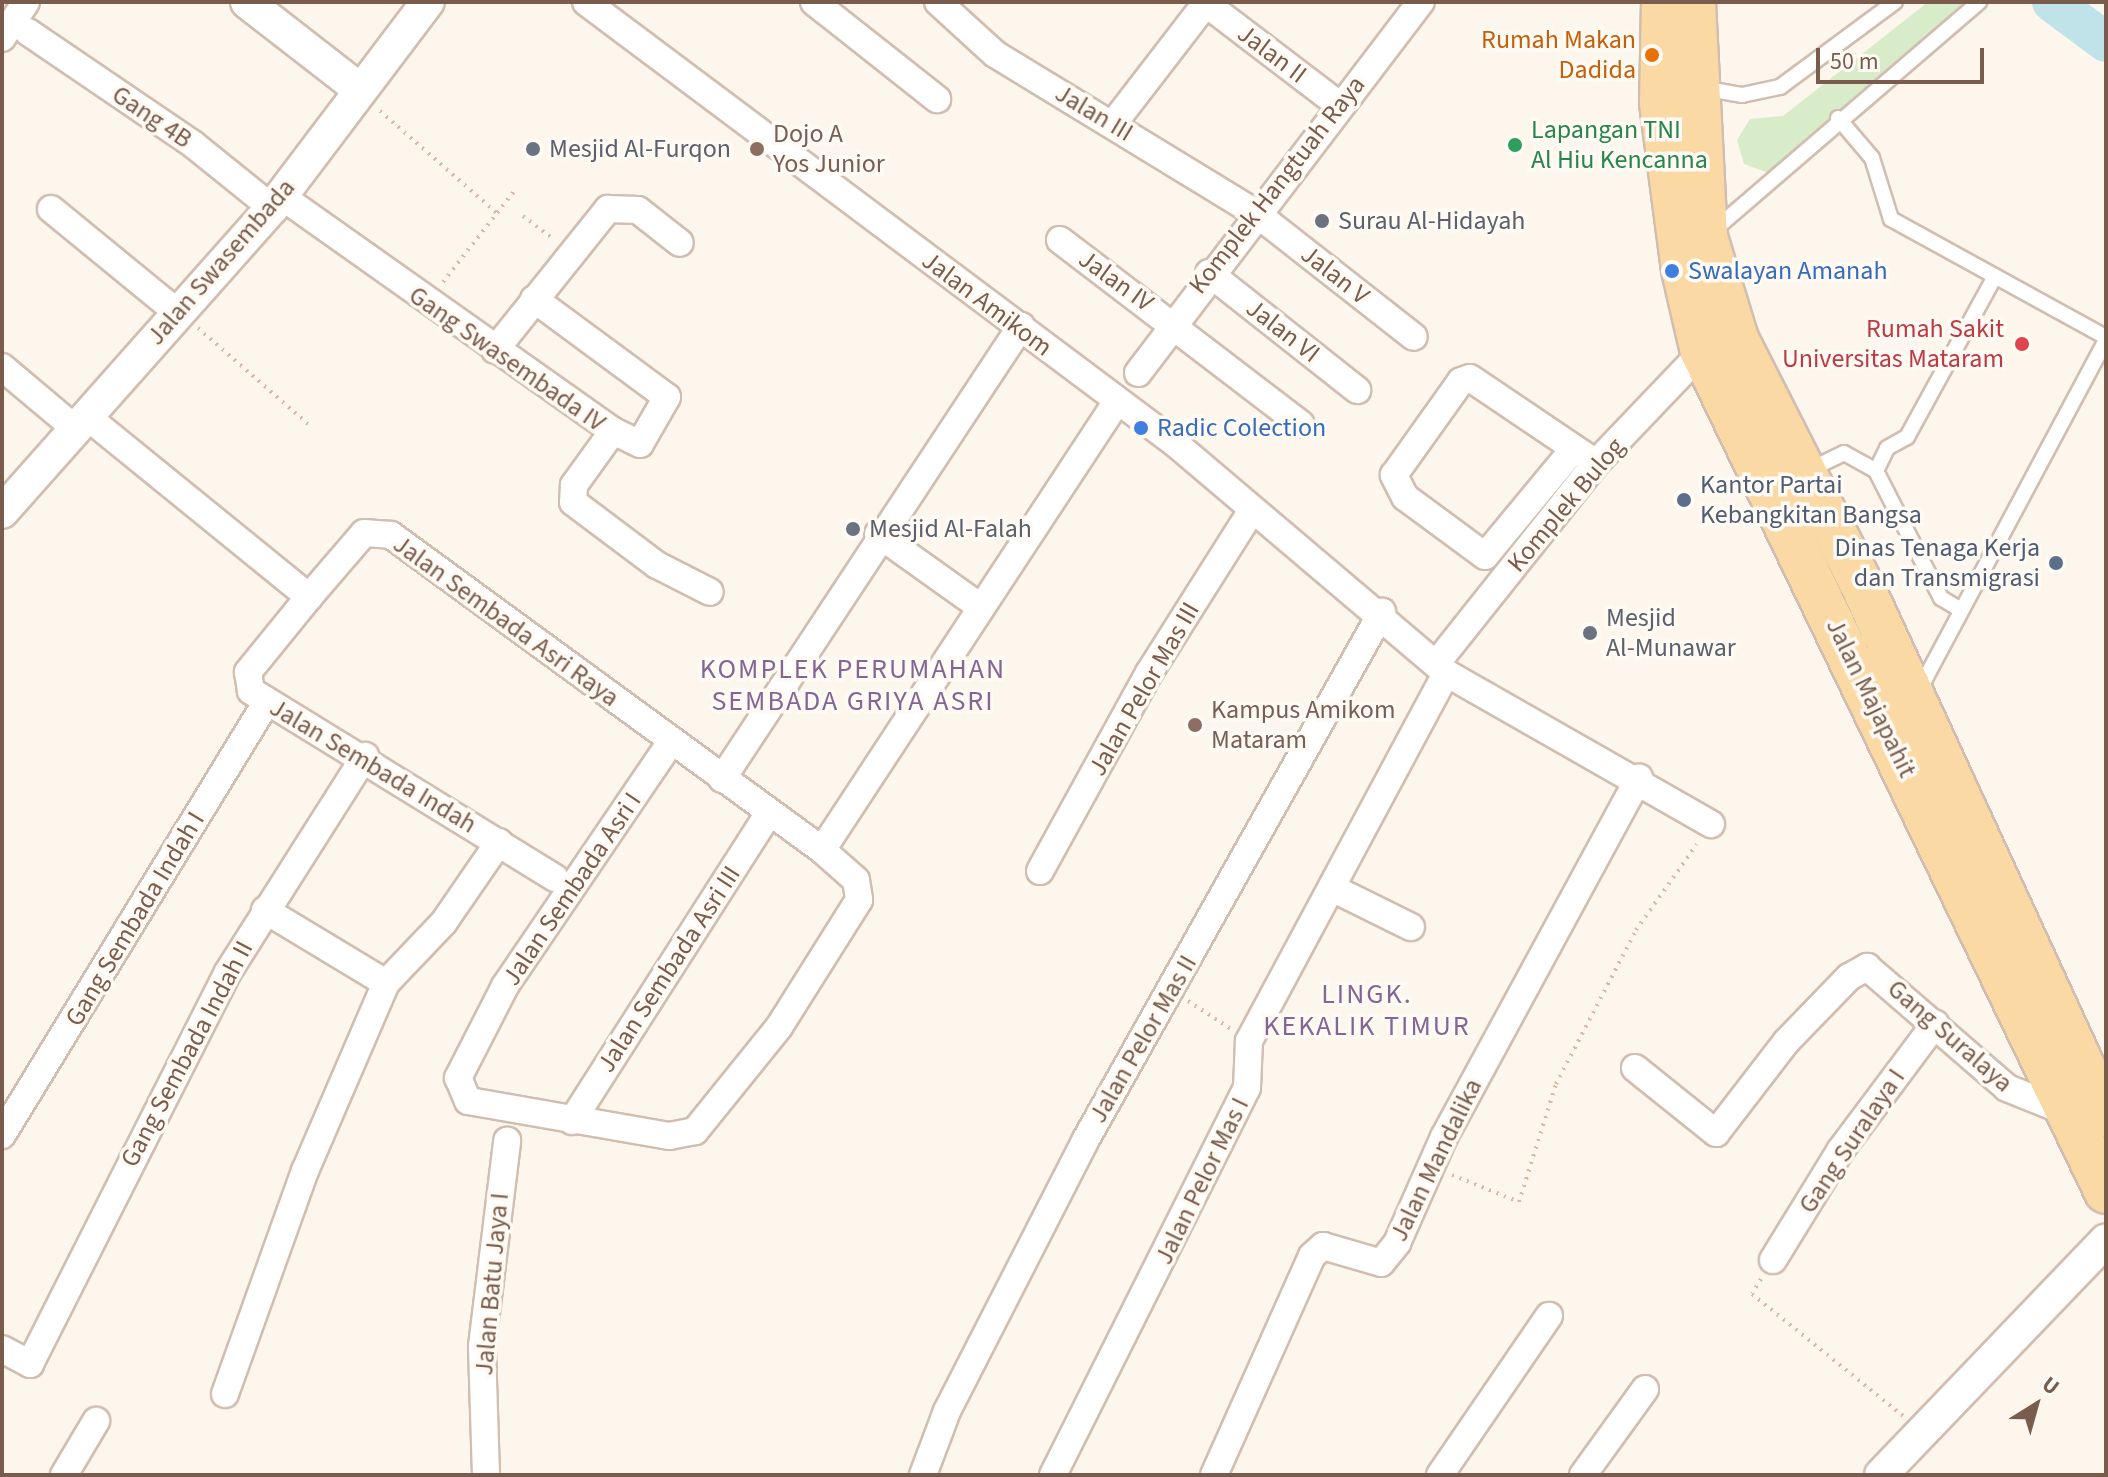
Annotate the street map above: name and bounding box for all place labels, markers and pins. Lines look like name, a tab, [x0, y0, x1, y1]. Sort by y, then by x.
place label: Rumah Makan Dadida	[1481, 24, 1636, 86]
marker: Rumah Makan Dadida	[1643, 46, 1661, 64]
place label: Lapangan TNI Al Hiu Kencanna	[1531, 114, 1708, 176]
place label: Dojo A Yos Junior	[773, 118, 885, 180]
place label: Mesjid Al-Furqon	[549, 133, 731, 165]
marker: Lapangan TNI Al Hiu Kencanna	[1506, 136, 1524, 154]
marker: Mesjid Al-Furqon	[524, 140, 542, 158]
marker: Dojo A Yos Junior	[748, 140, 766, 158]
place label: Surau Al-Hidayah	[1338, 205, 1525, 237]
marker: Surau Al-Hidayah	[1313, 212, 1331, 230]
place label: Swalayan Amanah	[1688, 255, 1888, 287]
marker: Swalayan Amanah	[1663, 262, 1681, 280]
place label: Rumah Sakit Universitas Mataram	[1782, 313, 2004, 374]
marker: Rumah Sakit Universitas Mataram	[2011, 333, 2033, 355]
place label: Radic Colection	[1157, 412, 1326, 444]
marker: Radic Colection	[1132, 419, 1150, 437]
place label: Kantor Partai Kebangkitan Bangsa	[1700, 469, 1922, 530]
marker: Kantor Partai Kebangkitan Bangsa	[1675, 491, 1693, 509]
place label: Mesjid Al-Falah	[869, 513, 1032, 545]
marker: Mesjid Al-Falah	[844, 520, 862, 538]
place label: Dinas Tenaga Kerja dan Transmigrasi	[1834, 532, 2040, 594]
marker: Dinas Tenaga Kerja dan Transmigrasi	[2047, 554, 2065, 572]
place label: Mesjid Al-Munawar	[1606, 602, 1736, 664]
marker: Mesjid Al-Munawar	[1581, 624, 1599, 642]
place label: Kampus Amikom Mataram	[1211, 694, 1395, 756]
marker: Kampus Amikom Mataram	[1186, 716, 1204, 734]

